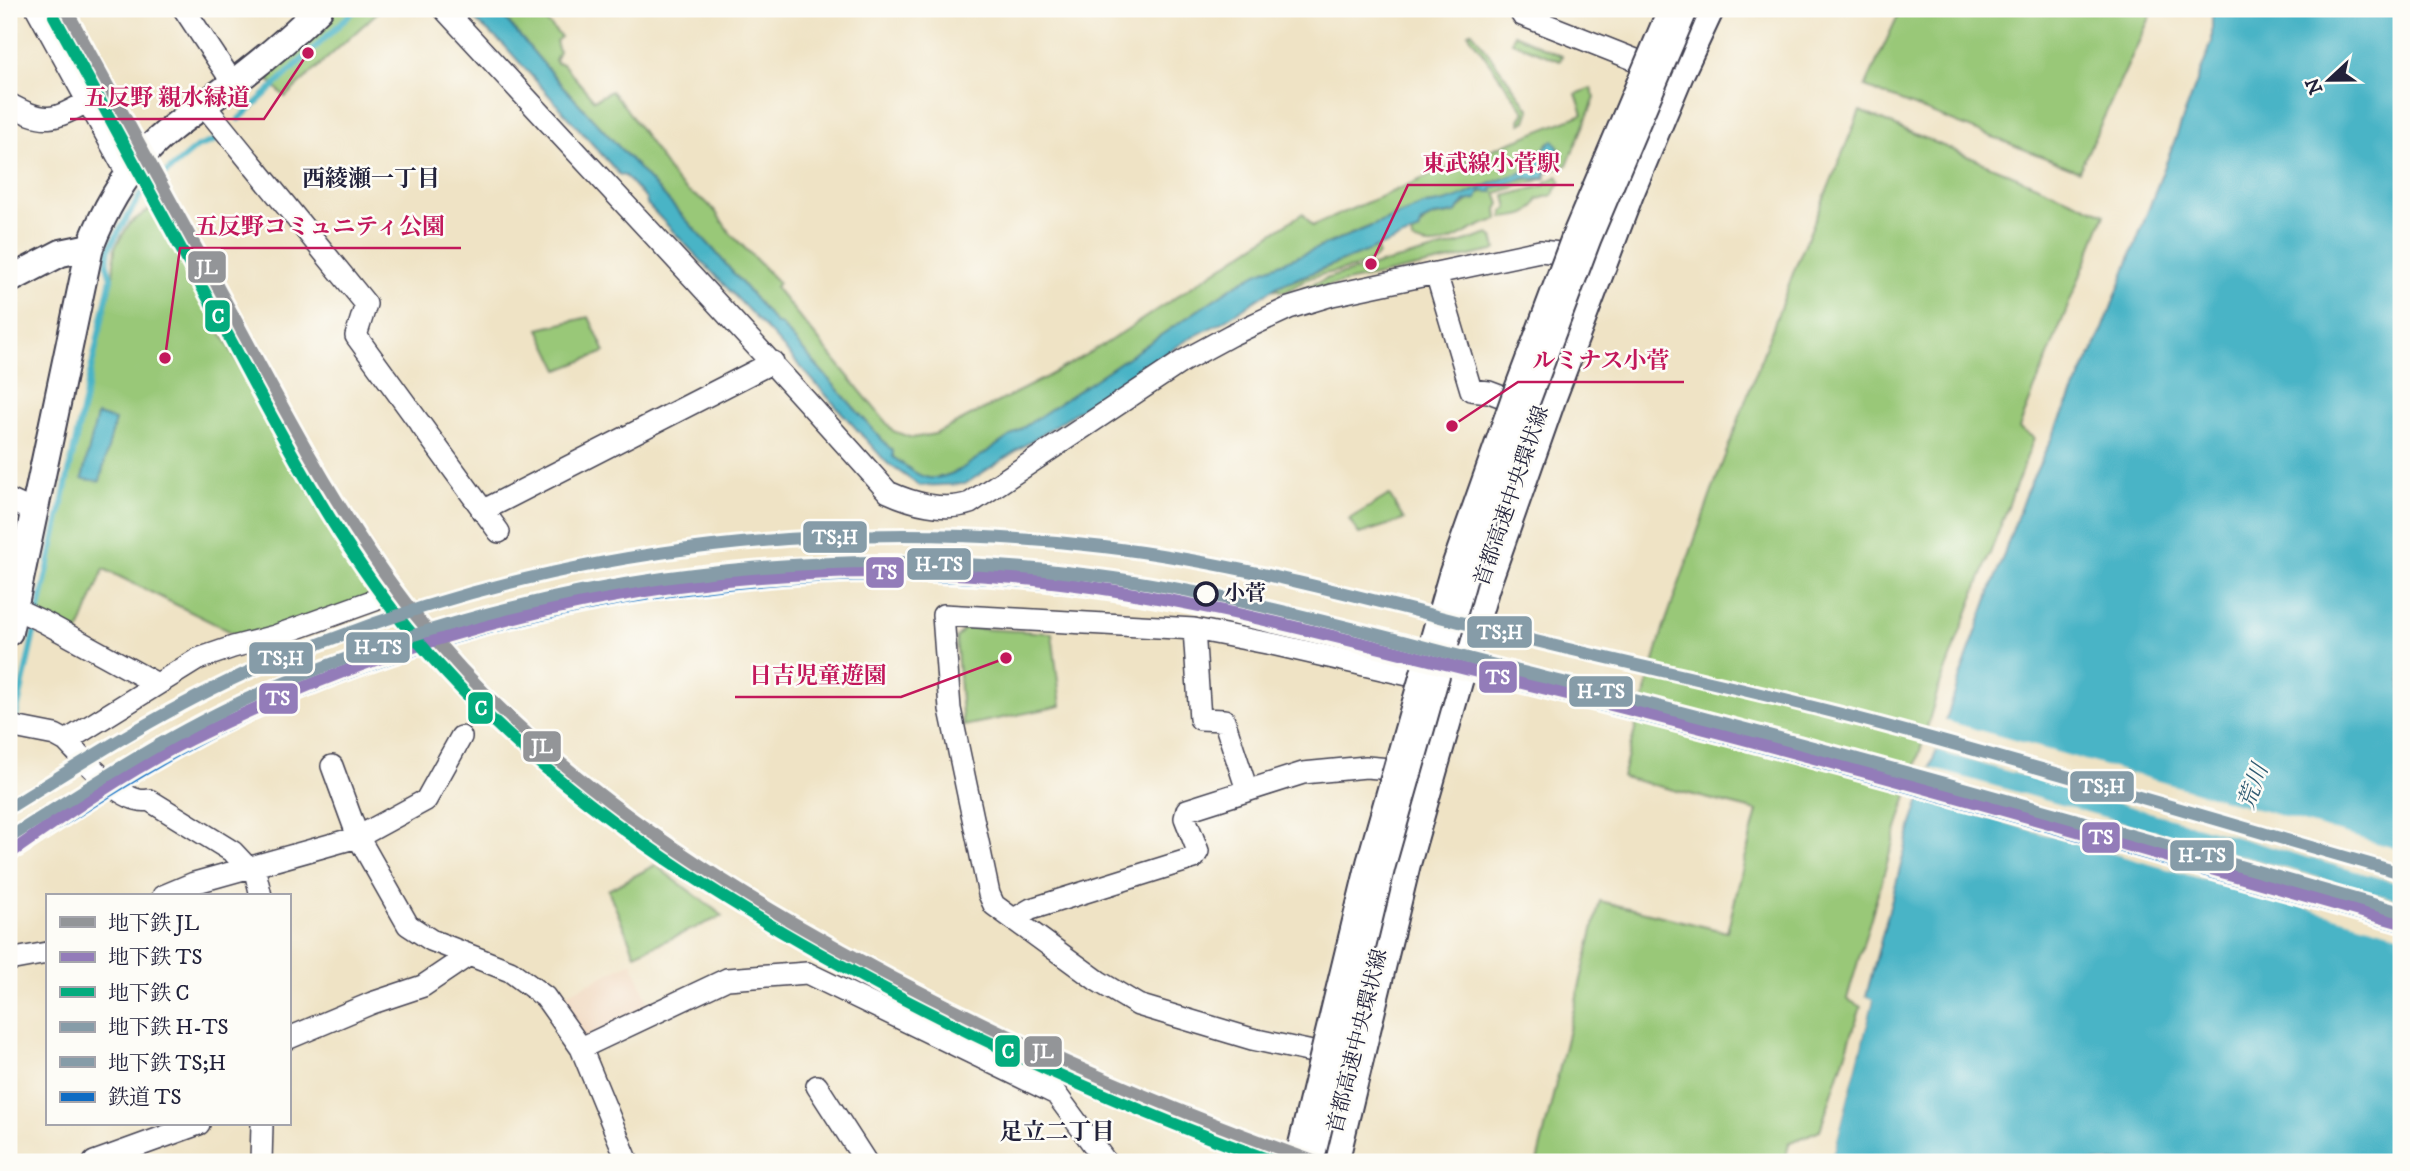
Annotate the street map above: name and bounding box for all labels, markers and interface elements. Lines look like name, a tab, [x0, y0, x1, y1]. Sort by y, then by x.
north arrow	[2294, 46, 2364, 116]
text: N	[2301, 74, 2328, 97]
callout: 五反野 親水緑道	[70, 75, 264, 119]
text: 五反野 親水緑道	[84, 84, 250, 113]
callout: 東武線小菅駅	[1408, 141, 1574, 185]
text: 東武線小菅駅	[1422, 150, 1560, 179]
district label: 西綾瀬一丁目	[302, 165, 440, 194]
callout: 五反野コミュニティ公園	[180, 204, 461, 248]
text: 五反野コミュニティ公園	[195, 213, 445, 242]
line badge: JL	[187, 250, 227, 284]
text: JL	[194, 257, 218, 280]
line badge: C	[204, 299, 231, 333]
text: C	[212, 306, 224, 329]
callout: ルミナス小菅	[1518, 338, 1684, 382]
text: ルミナス小菅	[1532, 347, 1670, 376]
street label: 首都高速中央環状線	[1469, 402, 1555, 590]
line badge: TS;H	[802, 520, 868, 554]
text: TS;H	[811, 527, 858, 550]
line badge: H-TS	[906, 547, 972, 581]
text: H-TS	[915, 554, 963, 577]
line badge: TS	[865, 556, 905, 589]
text: TS	[872, 562, 897, 585]
place label: 小菅	[1224, 581, 1266, 607]
marker: 小菅	[1194, 582, 1218, 606]
line badge: TS;H	[1466, 615, 1533, 649]
text: TS;H	[1476, 622, 1523, 645]
line badge: H-TS	[345, 631, 411, 664]
text: H-TS	[354, 637, 402, 660]
line badge: TS;H	[248, 641, 314, 675]
text: TS;H	[257, 648, 304, 671]
callout: 日吉児童遊園	[735, 653, 901, 697]
line badge: TS	[1478, 660, 1518, 694]
text: 日吉児童遊園	[749, 662, 887, 691]
text: TS	[1485, 667, 1510, 690]
line badge: H-TS	[1568, 675, 1634, 708]
text: H-TS	[1577, 681, 1625, 704]
line badge: TS	[258, 682, 299, 715]
text: TS	[265, 688, 290, 711]
line badge: C	[467, 691, 494, 725]
text: C	[475, 698, 487, 721]
line badge: JL	[522, 730, 562, 763]
text: JL	[529, 736, 553, 759]
water label: 荒川	[2233, 758, 2277, 814]
line badge: TS;H	[2069, 770, 2135, 803]
text: TS;H	[2078, 776, 2125, 799]
line badge: TS	[2081, 821, 2121, 854]
text: TS	[2088, 827, 2113, 850]
line badge: H-TS	[2169, 839, 2235, 872]
text: H-TS	[2178, 845, 2226, 868]
legend	[46, 894, 290, 1126]
text: 地下鉄 JL	[108, 911, 199, 937]
text: 地下鉄 TS	[108, 945, 202, 971]
street label: 首都高速中央環状線	[1323, 946, 1393, 1136]
text: 地下鉄 C	[108, 981, 189, 1007]
text: 地下鉄 H-TS	[108, 1015, 229, 1041]
line badge: C	[994, 1034, 1021, 1068]
line badge: JL	[1023, 1035, 1063, 1068]
text: C	[1002, 1041, 1014, 1064]
text: JL	[1030, 1041, 1054, 1064]
text: 地下鉄 TS;H	[108, 1051, 226, 1077]
text: 鉄道 TS	[108, 1085, 181, 1111]
district label: 足立二丁目	[1000, 1118, 1115, 1147]

